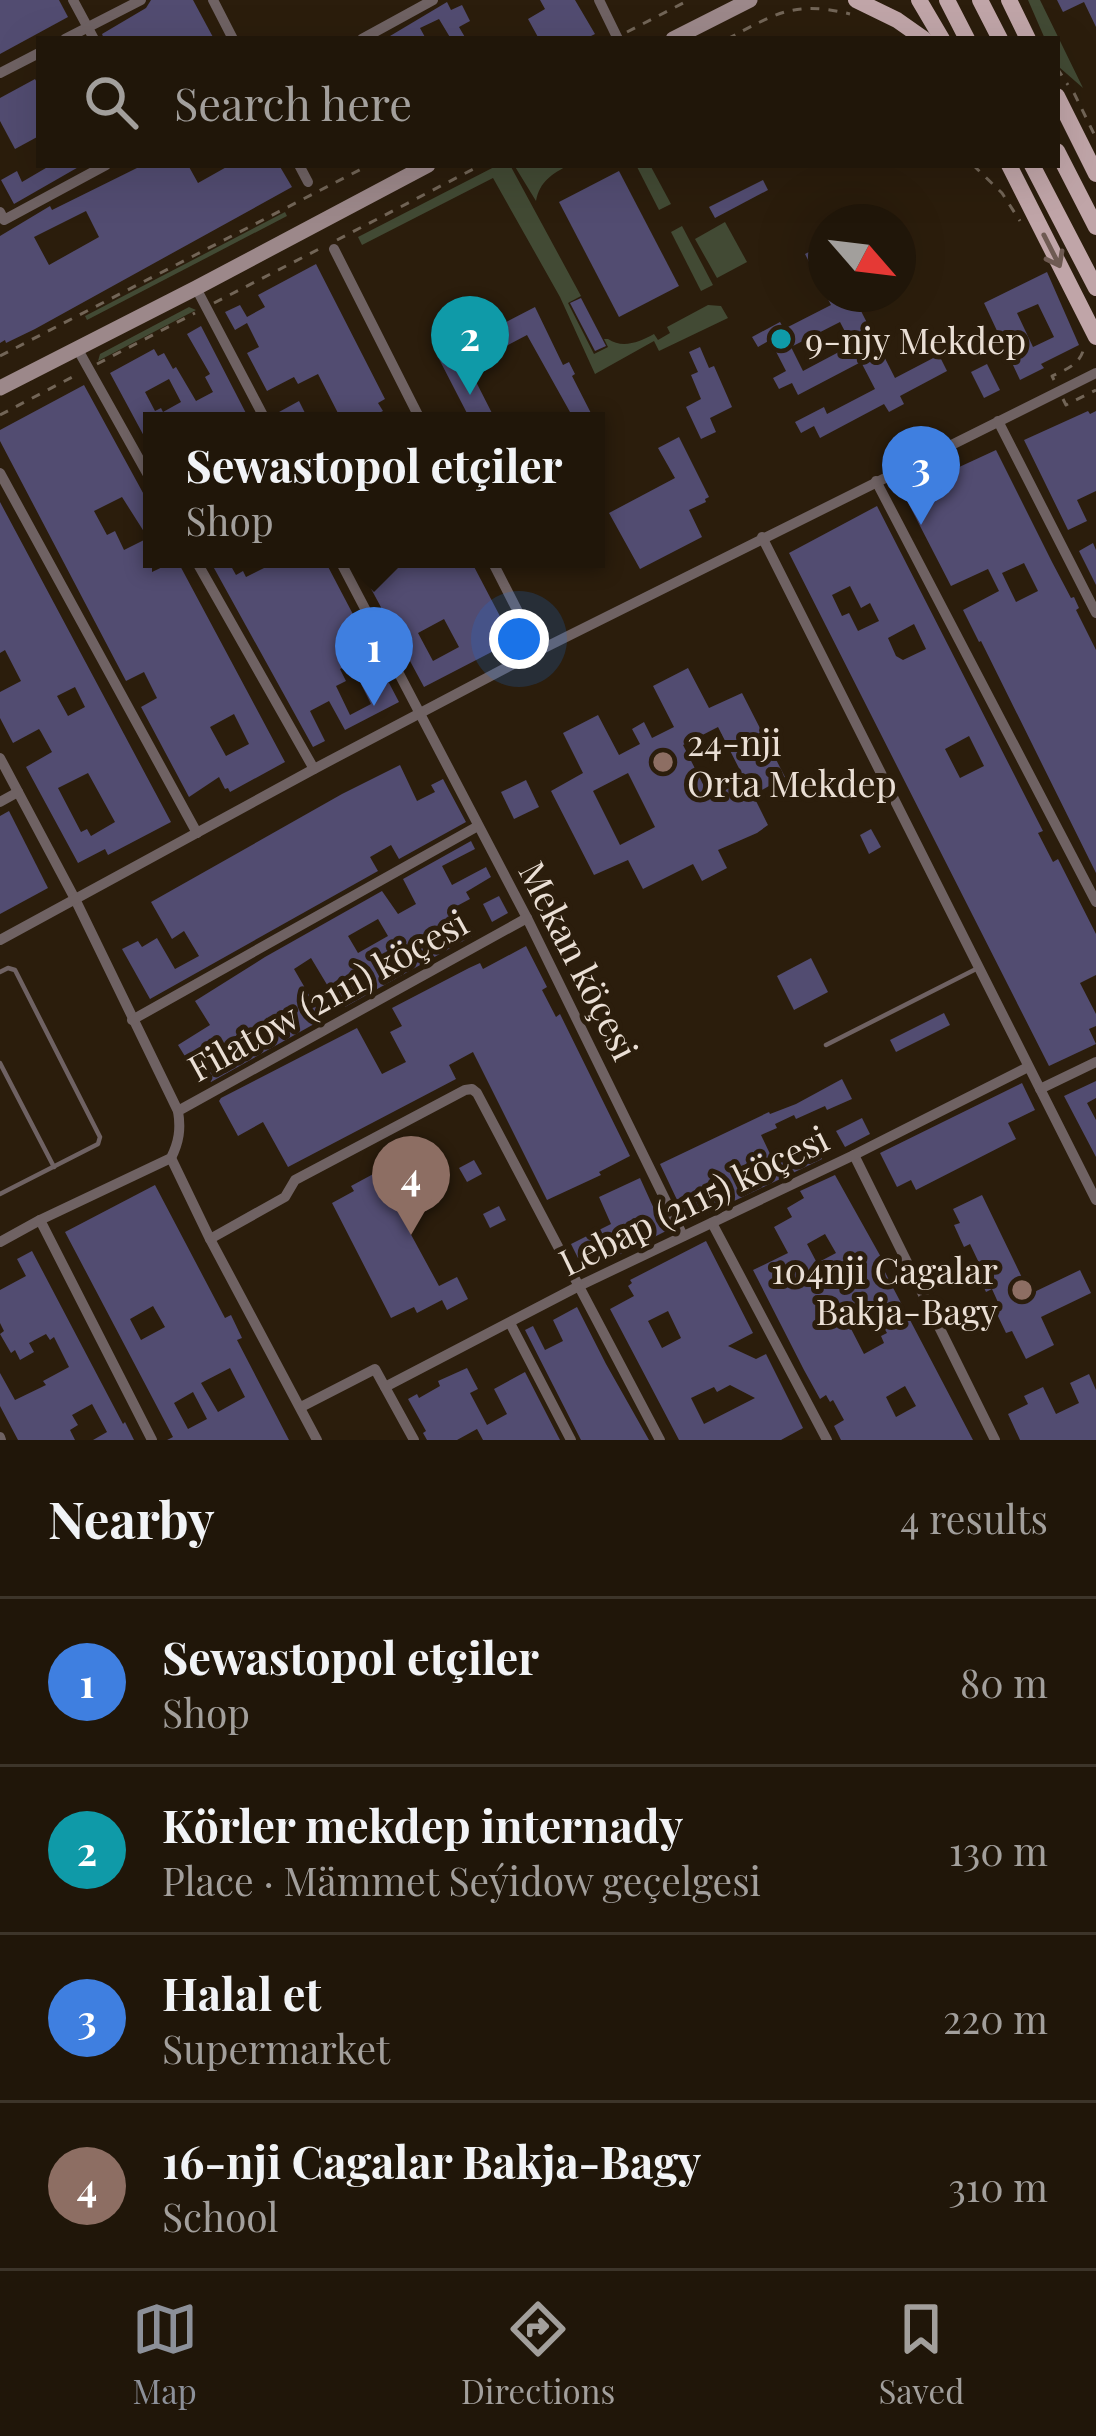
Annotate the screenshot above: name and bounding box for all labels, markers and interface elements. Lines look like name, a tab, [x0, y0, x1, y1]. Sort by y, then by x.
search box	[36, 36, 1060, 168]
icon: search	[78, 69, 144, 135]
text: Search here	[174, 72, 412, 132]
north arrow	[808, 204, 916, 312]
one-way arrow	[1042, 232, 1065, 268]
pin: 2	[431, 296, 509, 395]
place label: 9-njy Mekdep	[805, 315, 1026, 363]
marker: 9-njy Mekdep	[768, 326, 794, 352]
popup	[143, 412, 605, 568]
pin: 3	[882, 426, 960, 525]
text: Sewastopol etçiler	[186, 434, 562, 494]
text: Shop	[186, 494, 274, 546]
pin: 1	[335, 607, 413, 706]
your location	[489, 609, 549, 669]
place label: 24-nji Orta Mekdep	[687, 717, 897, 806]
marker: 24-nji Orta Mekdep	[650, 749, 676, 775]
street label: Mekan köçesi	[509, 853, 651, 1067]
street label: Filatow (2111) köçesi	[179, 897, 475, 1091]
street label: Lebap (2115) köçesi	[550, 1113, 836, 1285]
pin: 4	[372, 1136, 450, 1235]
place label: 104nji Cagalar Bakja-Bagy	[771, 1245, 998, 1334]
marker: 104nji Cagalar Bakja-Bagy	[1009, 1277, 1035, 1303]
text: Nearby	[48, 1484, 214, 1552]
text: 4 results	[900, 1492, 1048, 1544]
text: Sewastopol etçiler	[162, 1626, 539, 1686]
text: 1	[80, 1656, 94, 1708]
text: 80 m	[960, 1656, 1048, 1708]
text: Shop	[162, 1686, 250, 1738]
text: Körler mekdep internady	[162, 1794, 683, 1854]
text: 2	[77, 1824, 97, 1876]
text: 130 m	[949, 1824, 1048, 1876]
text: Place · Mämmet Seýidow geçelgesi	[162, 1854, 761, 1906]
text: Halal et	[162, 1962, 321, 2022]
text: 3	[77, 1992, 97, 2044]
text: 220 m	[943, 1992, 1048, 2044]
text: Supermarket	[162, 2022, 390, 2074]
text: 16-nji Cagalar Bakja-Bagy	[162, 2130, 701, 2190]
text: 4	[77, 2160, 97, 2212]
text: 310 m	[948, 2160, 1048, 2212]
text: School	[162, 2190, 278, 2242]
tab: Map	[132, 2296, 198, 2412]
tab: Directions	[461, 2296, 615, 2412]
tab: Saved	[879, 2296, 964, 2412]

